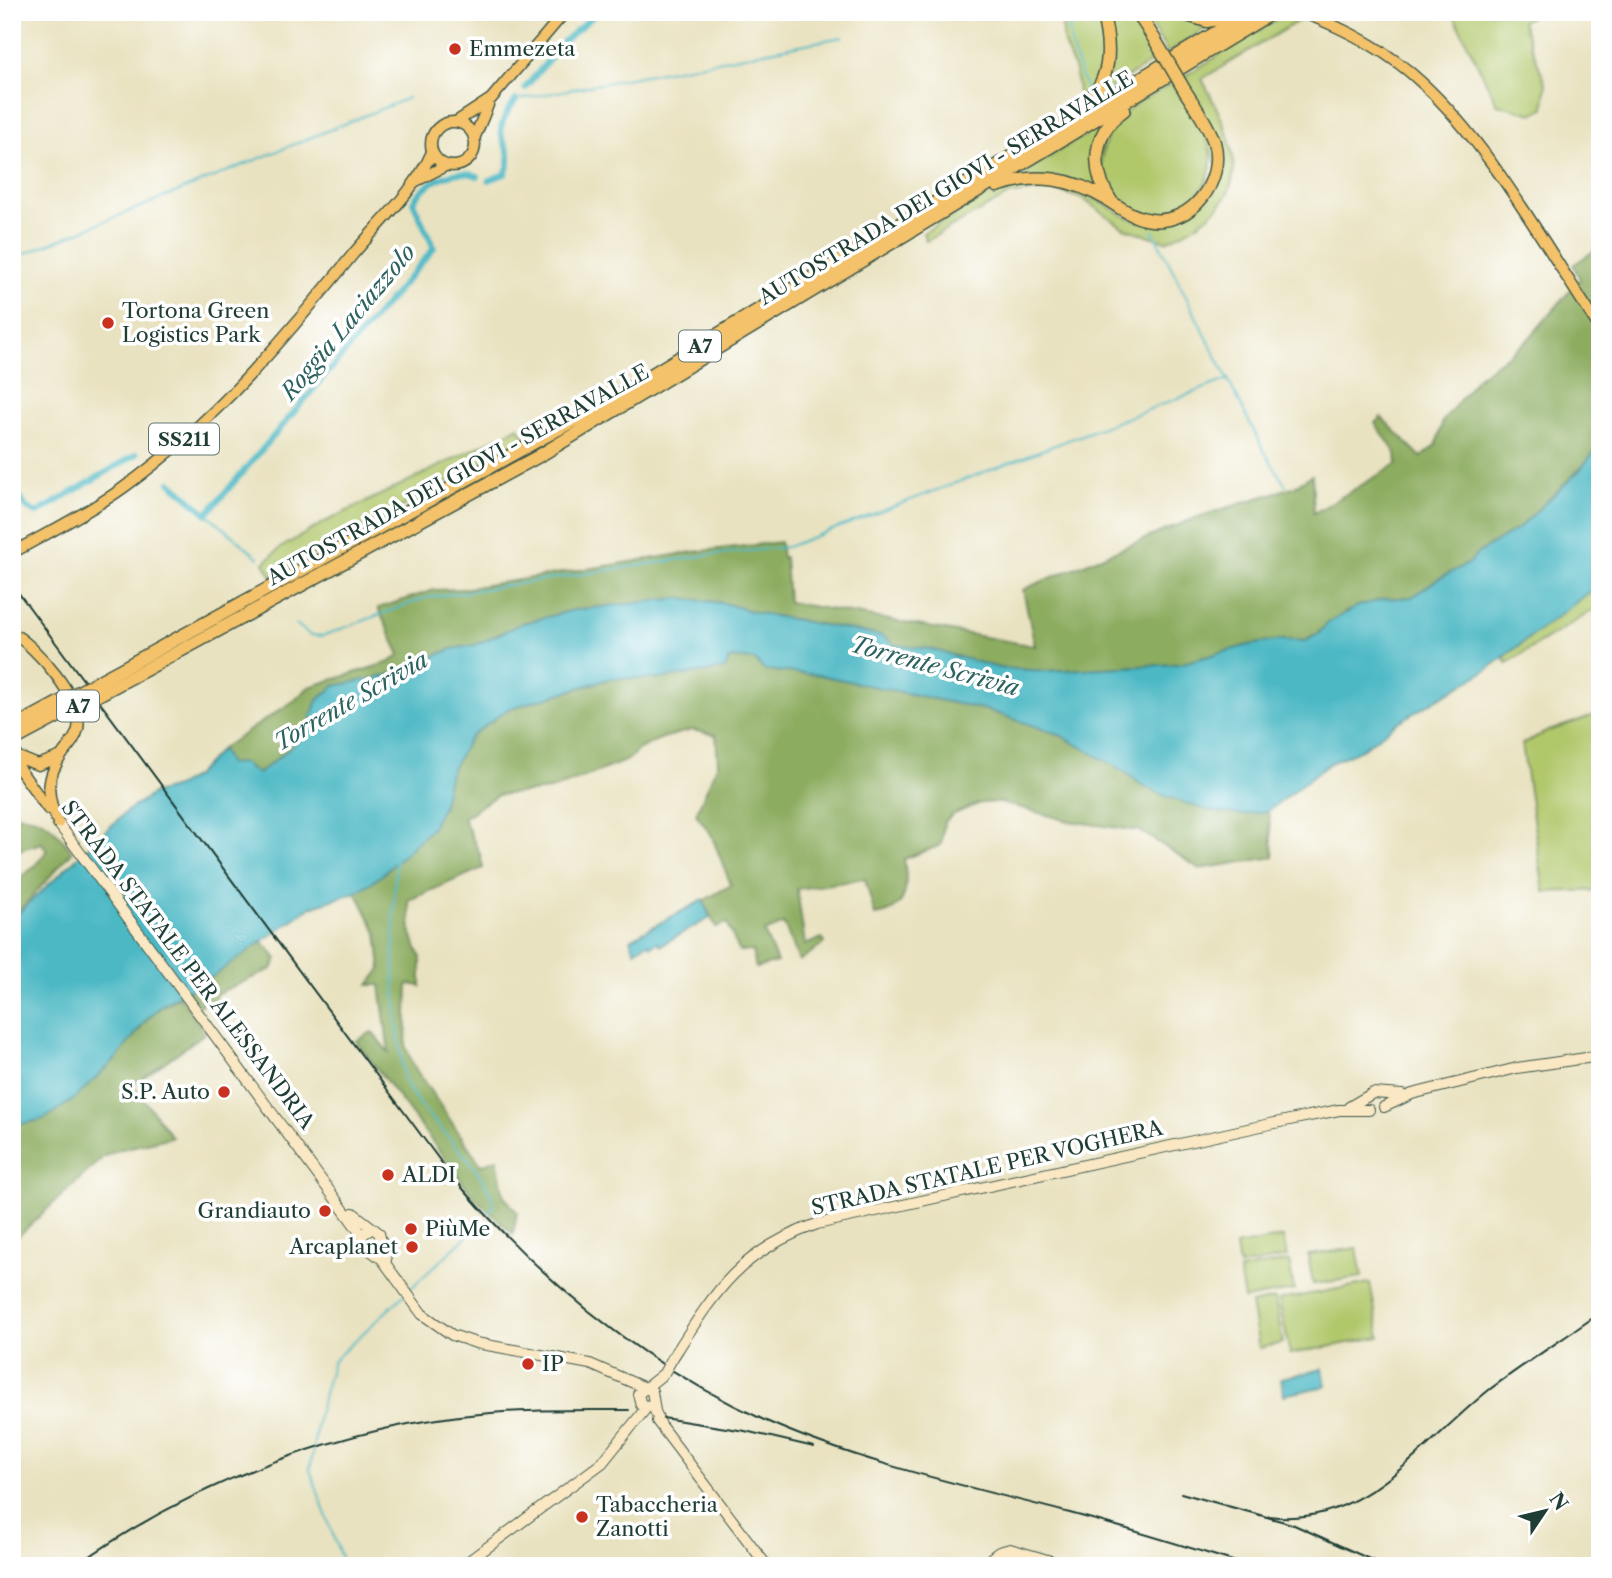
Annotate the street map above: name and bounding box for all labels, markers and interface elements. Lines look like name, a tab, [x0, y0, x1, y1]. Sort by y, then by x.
place label: Emmezeta	[469, 36, 576, 61]
marker: Emmezeta	[447, 41, 463, 57]
street label: AUTOSTRADA DEI GIOVI - SERRAVALLE	[753, 65, 1138, 310]
water label: Roggia Laciazzolo	[273, 238, 421, 407]
place label: Tortona Green Logistics Park	[122, 298, 269, 347]
marker: Tortona Green Logistics Park	[100, 315, 116, 331]
road number: A7	[679, 330, 721, 362]
street label: AUTOSTRADA DEI GIOVI - SERRAVALLE	[262, 359, 653, 591]
road number: SS211	[149, 424, 219, 454]
water label: Torrente Scrivia	[848, 630, 1022, 702]
water label: Torrente Scrivia	[269, 646, 433, 756]
road number: A7	[57, 691, 99, 722]
street label: STRADA STATALE PER ALESSANDRIA	[57, 796, 320, 1134]
place label: S.P. Auto	[121, 1079, 210, 1104]
marker: S.P. Auto	[216, 1084, 232, 1100]
street label: STRADA STATALE PER VOGHERA	[809, 1115, 1166, 1220]
place label: ALDI	[401, 1162, 456, 1187]
marker: ALDI	[380, 1167, 396, 1183]
place label: Grandiauto	[198, 1198, 311, 1223]
marker: Grandiauto	[317, 1203, 333, 1219]
place label: PiùMe	[425, 1216, 490, 1241]
marker: PiùMe	[403, 1221, 419, 1237]
place label: Arcaplanet	[288, 1234, 399, 1259]
marker: Arcaplanet	[404, 1239, 420, 1255]
place label: IP	[542, 1351, 564, 1376]
marker: IP	[520, 1356, 536, 1372]
north arrow	[1510, 1476, 1580, 1546]
text: N	[1544, 1488, 1573, 1515]
place label: Tabaccheria Zanotti	[596, 1492, 719, 1541]
marker: Tabaccheria Zanotti	[574, 1509, 590, 1525]

